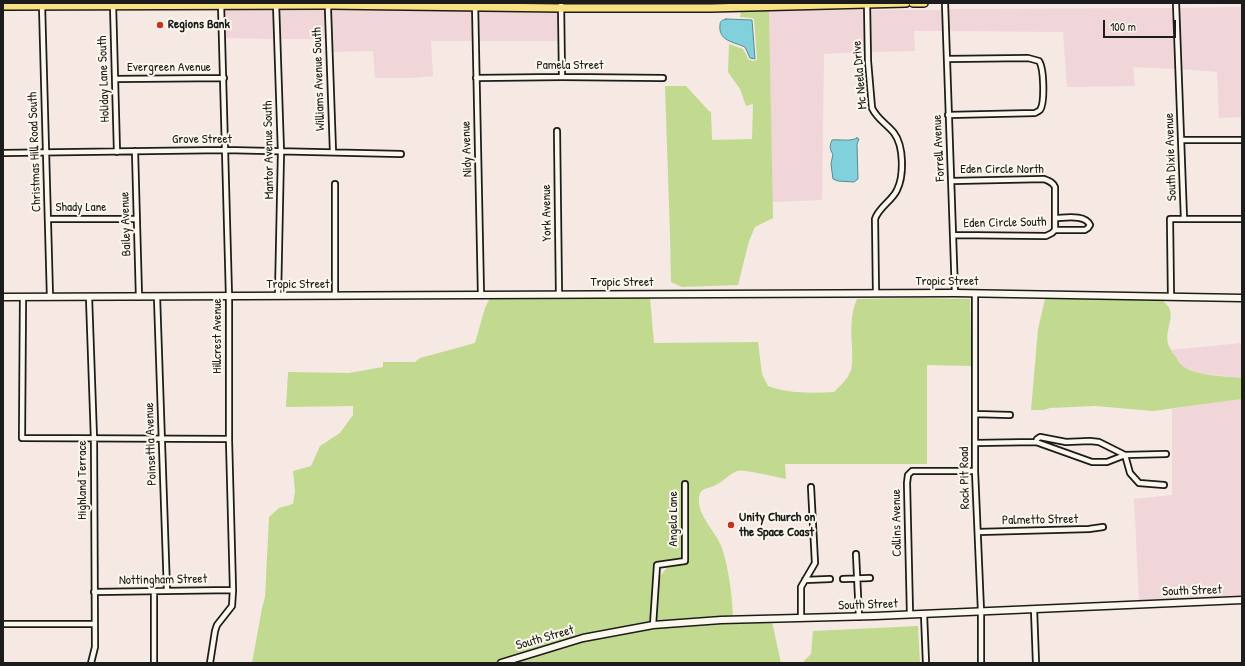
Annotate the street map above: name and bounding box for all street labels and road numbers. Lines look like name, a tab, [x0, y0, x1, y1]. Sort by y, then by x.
street label: Williams Avenue South	[309, 27, 329, 131]
street label: Holiday Lane South	[95, 35, 113, 123]
street label: Mc Neela Drive	[849, 40, 871, 110]
street label: Pamela Street	[536, 58, 604, 74]
street label: Evergreen Avenue	[127, 60, 211, 76]
street label: Christmas Hill Road South	[25, 92, 45, 212]
street label: Mantor Avenue South	[260, 101, 278, 199]
street label: South Dixie Avenue	[1162, 113, 1180, 201]
street label: Forrell Avenue	[929, 114, 949, 182]
street label: Nidy Avenue	[458, 121, 476, 177]
street label: Grove Street	[172, 132, 232, 148]
street label: Eden Circle North	[960, 162, 1044, 178]
street label: York Avenue	[539, 184, 555, 242]
street label: Bailey Avenue	[117, 191, 135, 257]
street label: Shady Lane	[55, 200, 107, 216]
street label: Eden Circle South	[963, 214, 1047, 232]
street label: Tropic Street	[915, 274, 979, 290]
street label: Tropic Street	[590, 275, 654, 291]
street label: Tropic Street	[266, 277, 330, 293]
street label: Hillcrest Avenue	[210, 298, 226, 374]
street label: Poinsettia Avenue	[142, 402, 160, 486]
street label: Highland Terrace	[75, 440, 91, 520]
street label: Rock Pit Road	[957, 447, 973, 509]
street label: Collins Avenue	[889, 489, 905, 557]
street label: Angela Lane	[666, 491, 682, 547]
street label: Palmetto Street	[1002, 512, 1078, 528]
street label: Nottingham Street	[119, 571, 207, 589]
street label: South Street	[1162, 582, 1222, 600]
street label: South Street	[838, 596, 898, 614]
street label: South Street	[514, 622, 576, 654]

